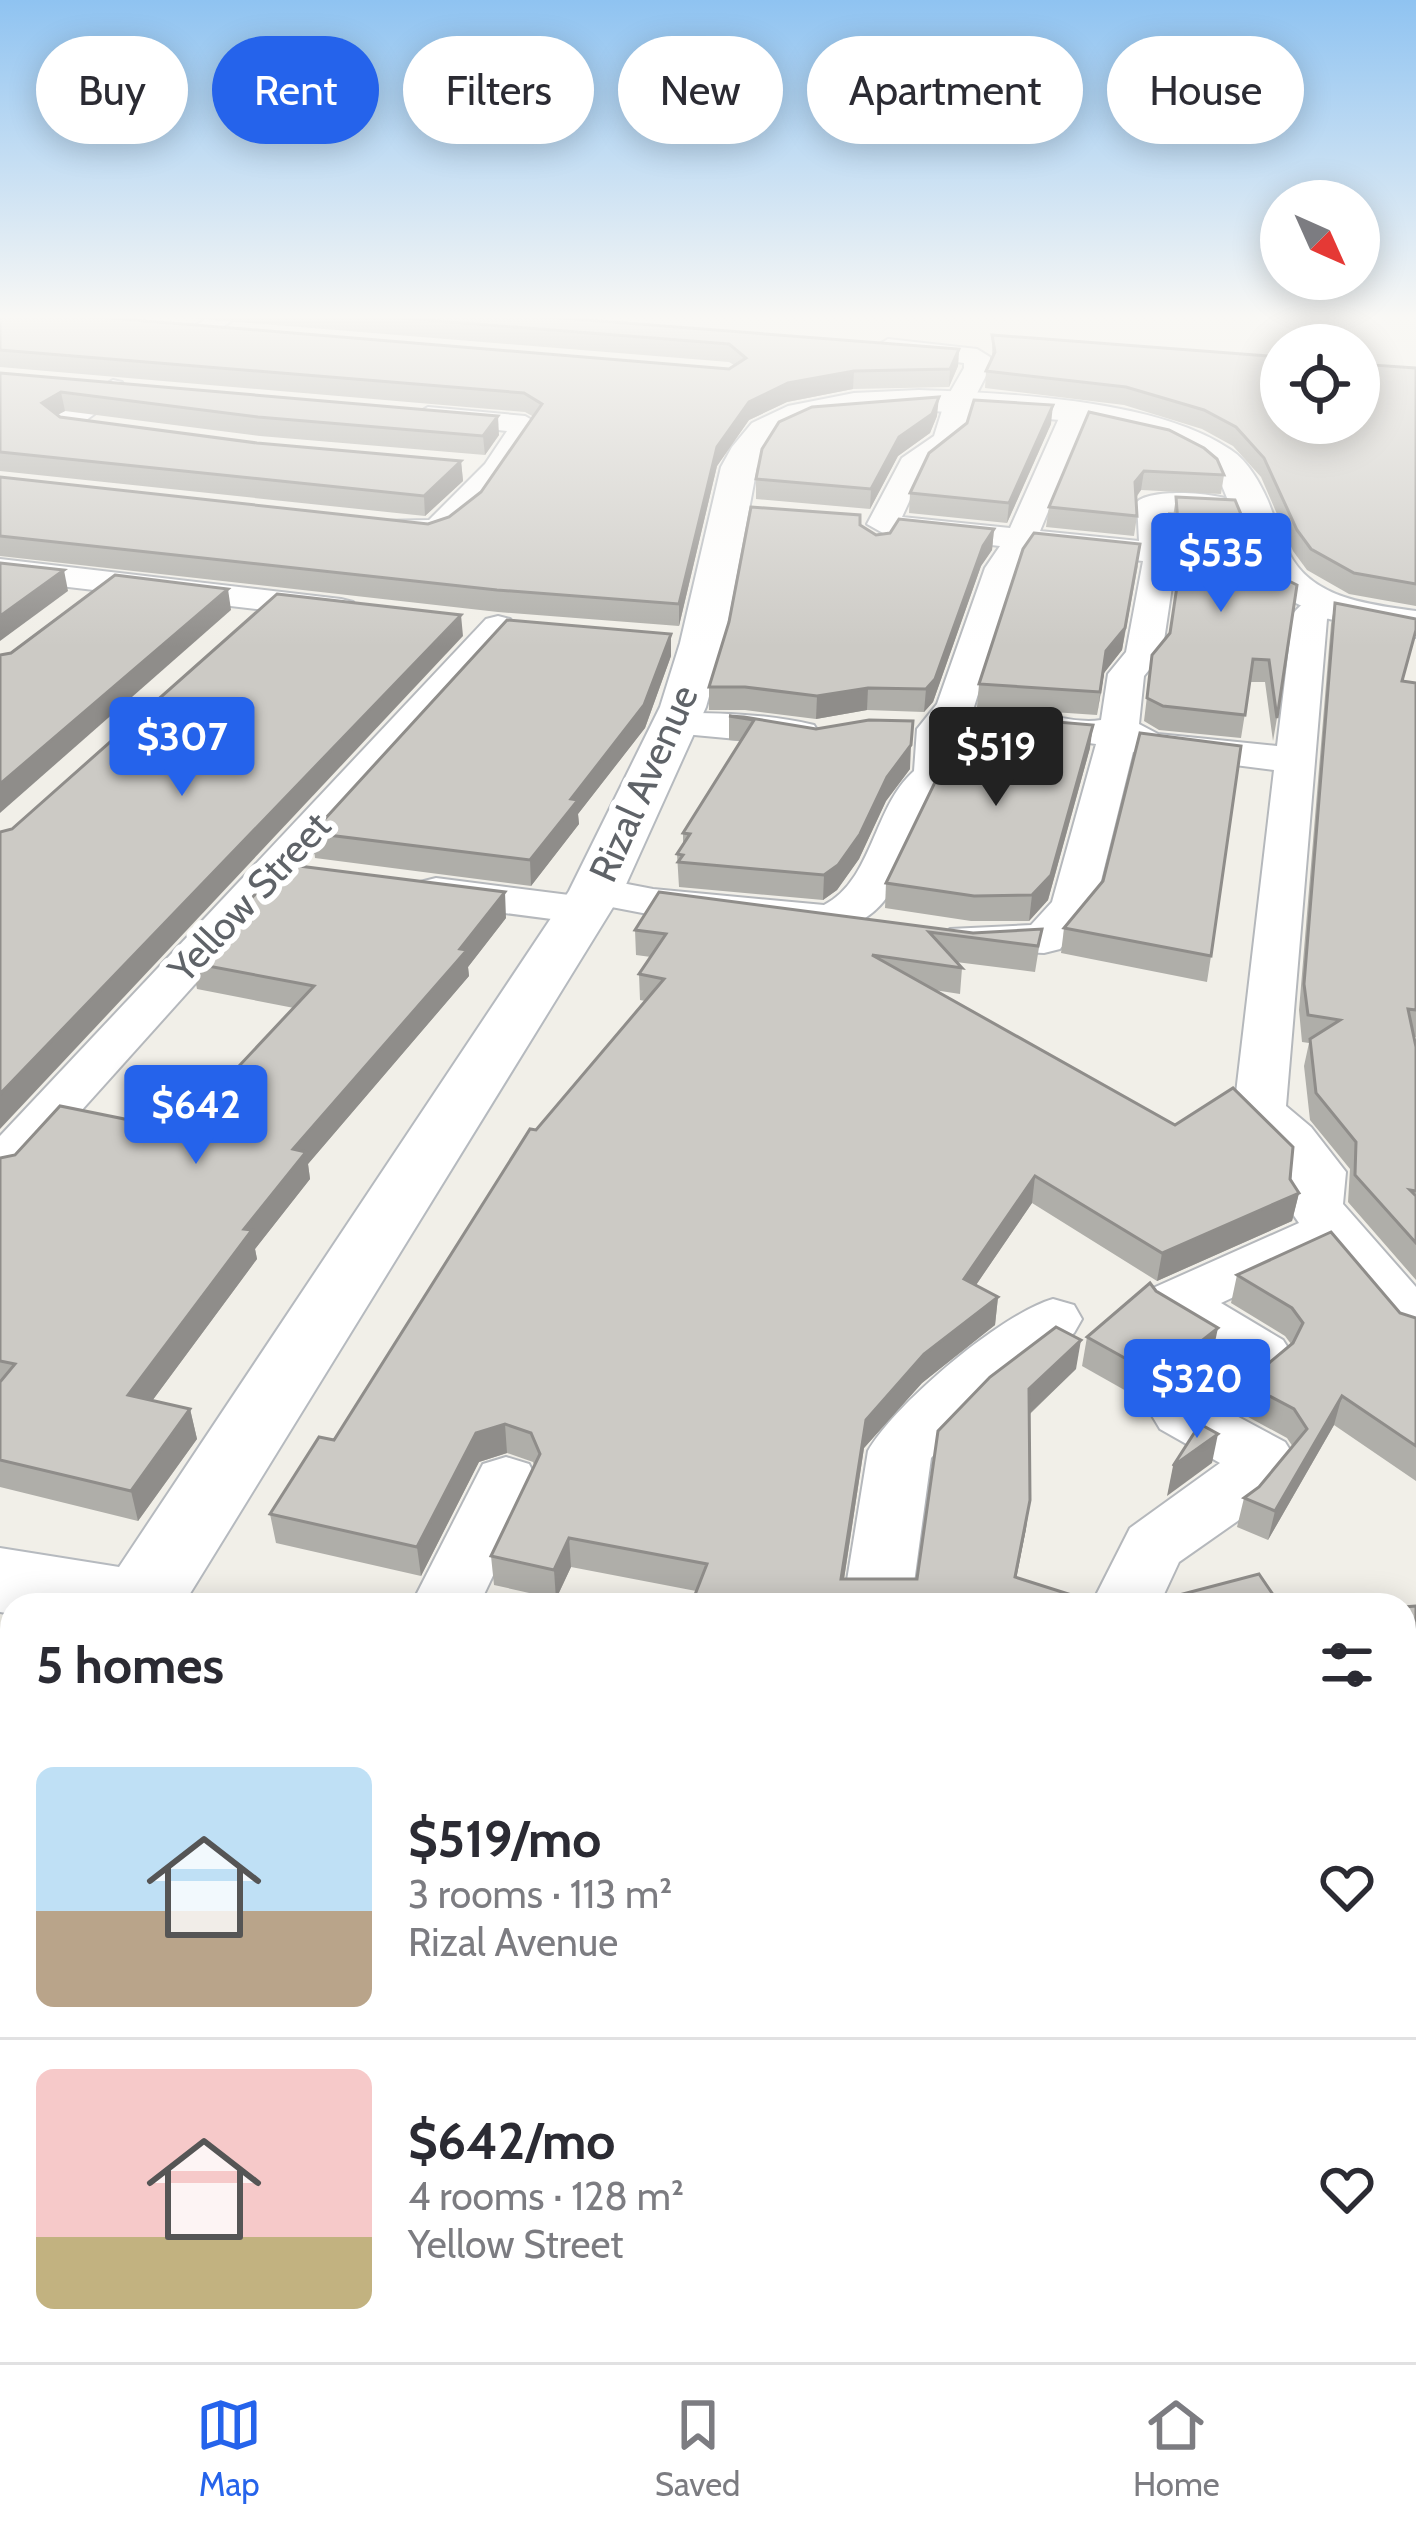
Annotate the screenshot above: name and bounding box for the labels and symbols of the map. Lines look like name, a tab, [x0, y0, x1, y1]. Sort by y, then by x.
north arrow	[1260, 180, 1380, 300]
pin: $535	[1150, 513, 1292, 615]
street label: Rizal Avenue	[578, 677, 708, 889]
pin: $307	[111, 697, 253, 799]
pin: $519	[925, 707, 1067, 809]
street label: Yellow Street	[157, 802, 340, 993]
pin: $642	[125, 1065, 267, 1167]
pin: $320	[1126, 1339, 1268, 1441]

